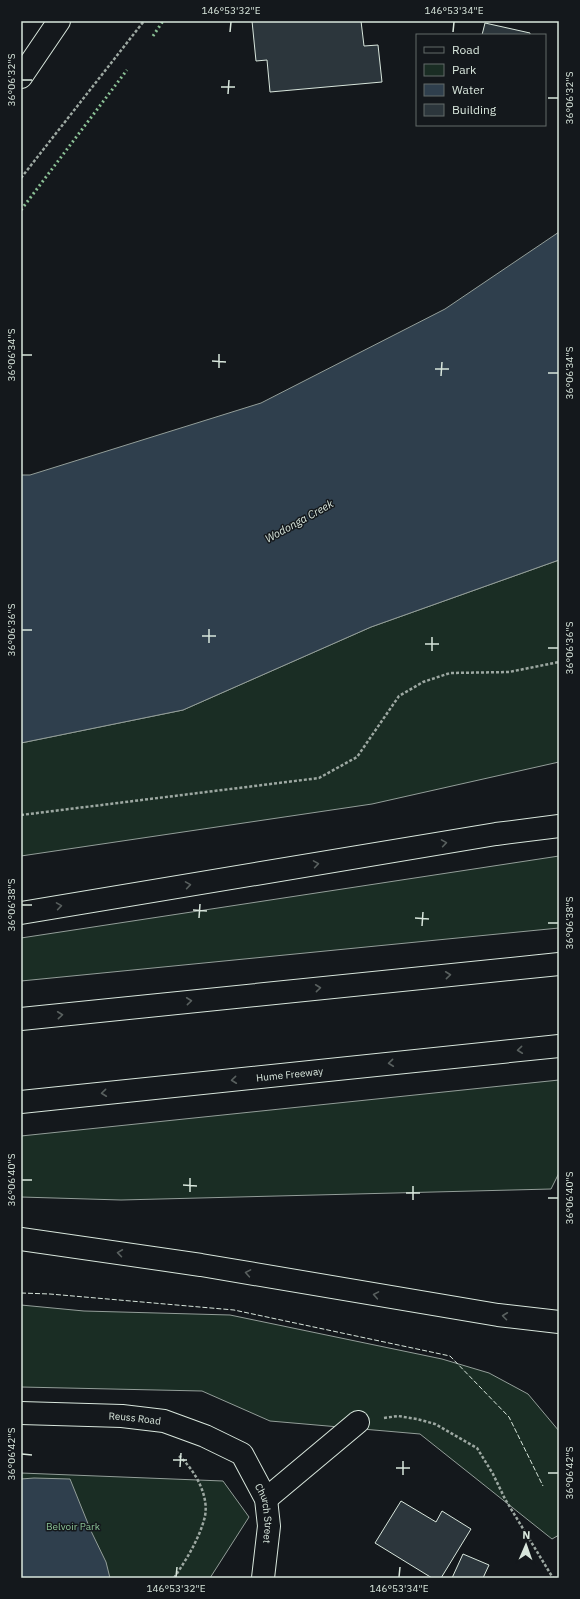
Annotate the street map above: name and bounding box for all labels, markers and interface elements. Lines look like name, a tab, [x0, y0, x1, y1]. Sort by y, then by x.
text: 146°53'32"E	[201, 4, 261, 17]
text: 146°53'34"E	[424, 4, 484, 17]
legend	[416, 34, 546, 126]
text: Road	[452, 42, 480, 57]
text: 36°06'32"S	[5, 53, 18, 107]
text: Park	[452, 62, 477, 77]
text: 36°06'32"S	[563, 71, 576, 125]
text: Water	[452, 82, 485, 97]
text: Building	[452, 102, 497, 117]
text: 36°06'34"S	[5, 328, 18, 382]
text: 36°06'34"S	[563, 346, 576, 400]
water label: Wodonga Creek	[262, 496, 336, 546]
text: 36°06'36"S	[5, 603, 18, 657]
text: 36°06'36"S	[563, 621, 576, 675]
one-way arrow	[441, 839, 447, 848]
one-way arrow	[313, 860, 319, 869]
text: 36°06'38"S	[5, 878, 18, 932]
one-way arrow	[185, 881, 191, 890]
text: 36°06'38"S	[563, 896, 576, 950]
one-way arrow	[56, 902, 63, 911]
one-way arrow	[445, 971, 451, 980]
one-way arrow	[315, 984, 321, 993]
one-way arrow	[186, 997, 192, 1006]
one-way arrow	[57, 1010, 63, 1019]
one-way arrow	[517, 1045, 523, 1054]
one-way arrow	[388, 1059, 394, 1068]
street label: Hume Freeway	[255, 1065, 324, 1084]
one-way arrow	[231, 1075, 237, 1084]
one-way arrow	[101, 1088, 107, 1097]
text: 36°06'40"S	[5, 1153, 18, 1207]
text: 36°06'40"S	[563, 1171, 576, 1225]
one-way arrow	[117, 1249, 123, 1258]
one-way arrow	[245, 1269, 251, 1278]
one-way arrow	[373, 1291, 380, 1300]
one-way arrow	[502, 1312, 508, 1321]
street label: Reuss Road	[108, 1410, 162, 1428]
text: 36°06'42"S	[5, 1427, 18, 1481]
text: 36°06'42"S	[563, 1446, 576, 1500]
street label: Church Street	[252, 1481, 275, 1545]
park label: Belvoir Park	[46, 1520, 101, 1533]
north arrow	[506, 1525, 546, 1565]
text: N	[522, 1528, 531, 1542]
text: 146°53'32"E	[146, 1582, 206, 1595]
text: 146°53'34"E	[369, 1582, 429, 1595]

